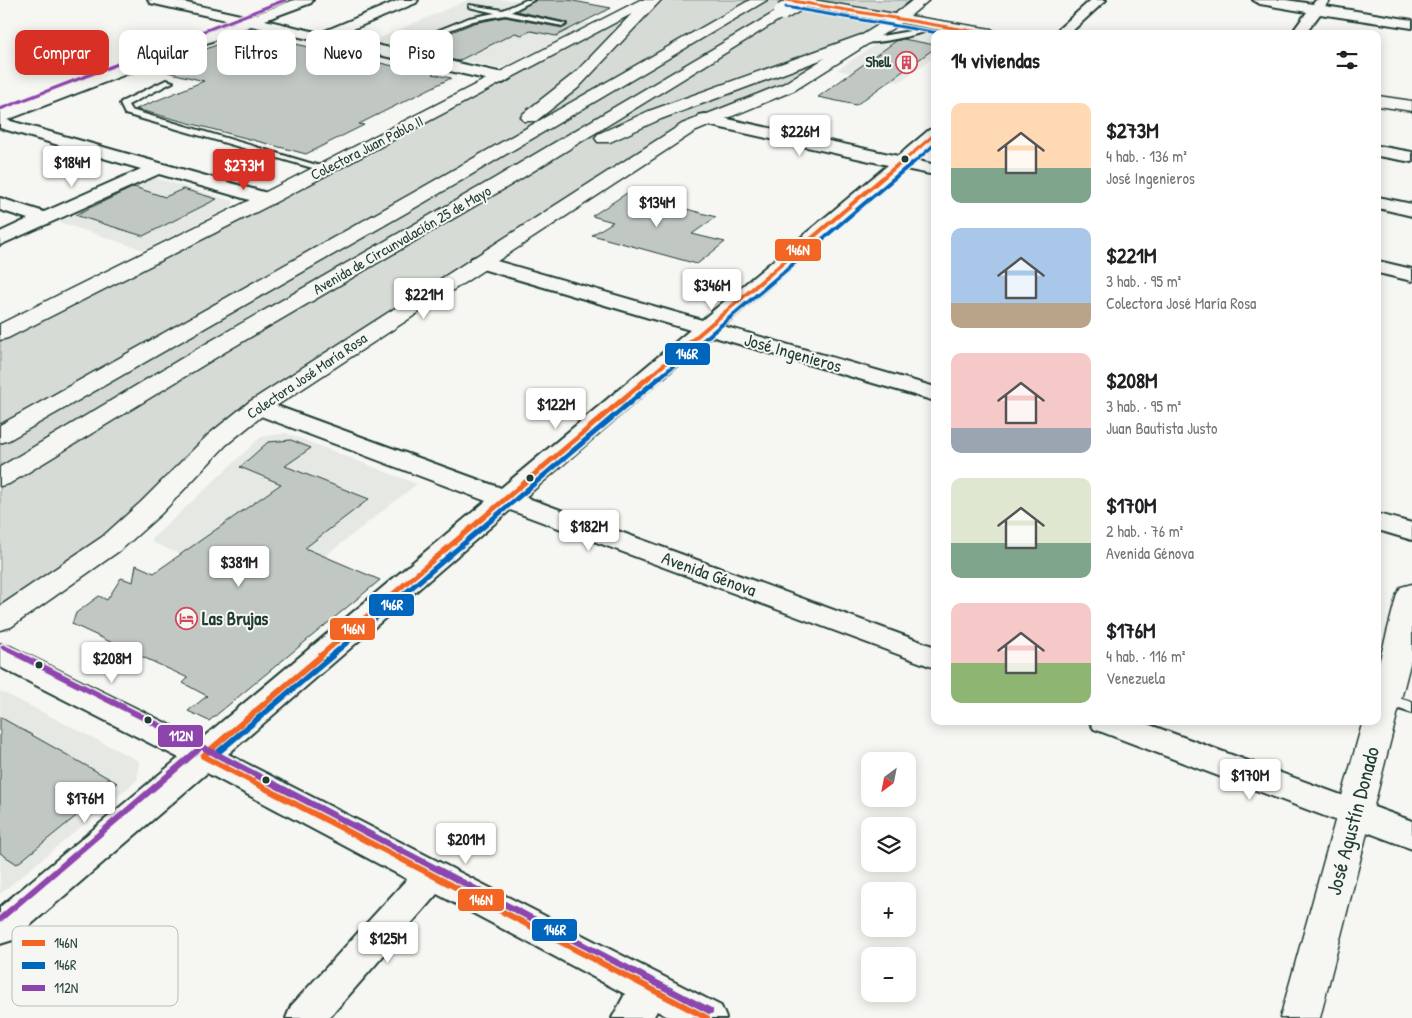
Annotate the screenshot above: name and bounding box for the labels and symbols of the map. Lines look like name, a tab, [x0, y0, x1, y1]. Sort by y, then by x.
building icon: Shell	[895, 50, 919, 74]
place label: Shell	[865, 51, 892, 72]
street label: Colectora Juan Pablo II	[307, 110, 427, 185]
pin: $226M	[765, 114, 835, 157]
pin: $184M	[37, 146, 107, 188]
pin: $273M	[209, 148, 279, 191]
unlabelled marker	[900, 154, 910, 164]
street label: Avenida de Circunvalación 25 de Mayo	[309, 180, 495, 299]
pin: $134M	[622, 186, 692, 228]
line badge: 146N	[774, 238, 822, 262]
text: 146N	[786, 240, 810, 259]
pin: $346M	[677, 268, 747, 311]
pin: $221M	[389, 278, 459, 320]
street label: Colectora José María Rosa	[242, 327, 371, 424]
street label: José Ingenieros	[742, 327, 845, 378]
line badge: 146R	[664, 342, 711, 366]
text: 146R	[676, 344, 699, 363]
pin: $122M	[521, 388, 591, 430]
unlabelled marker	[525, 473, 535, 483]
pin: $182M	[554, 510, 624, 552]
street label: Avenida Génova	[658, 545, 760, 602]
pin: $381M	[204, 546, 274, 588]
line badge: 146R	[368, 593, 415, 617]
text: 146R	[381, 595, 404, 614]
place label: Las Brujas	[202, 606, 268, 631]
hotel icon: Las Brujas	[174, 607, 198, 631]
line badge: 146N	[329, 617, 376, 641]
text: 146N	[341, 619, 365, 638]
pin: $208M	[77, 642, 147, 684]
unlabelled marker	[34, 660, 44, 670]
unlabelled marker	[143, 715, 153, 725]
line badge: 112N	[157, 724, 204, 748]
text: 112N	[169, 726, 194, 745]
street label: José Agustín Donado	[1319, 743, 1386, 898]
north arrow	[861, 752, 916, 808]
pin: $170M	[1215, 758, 1285, 801]
unlabelled marker	[261, 775, 271, 785]
pin: $176M	[50, 782, 120, 824]
pin: $201M	[431, 822, 501, 865]
line badge: 146N	[457, 888, 505, 912]
text: 146N	[469, 890, 493, 909]
line badge: 146R	[531, 918, 578, 942]
text: 146R	[544, 920, 567, 939]
pin: $125M	[353, 922, 423, 964]
legend	[12, 926, 178, 1006]
text: 146N	[54, 933, 77, 952]
text: 146R	[54, 955, 76, 974]
text: 112N	[54, 978, 78, 997]

